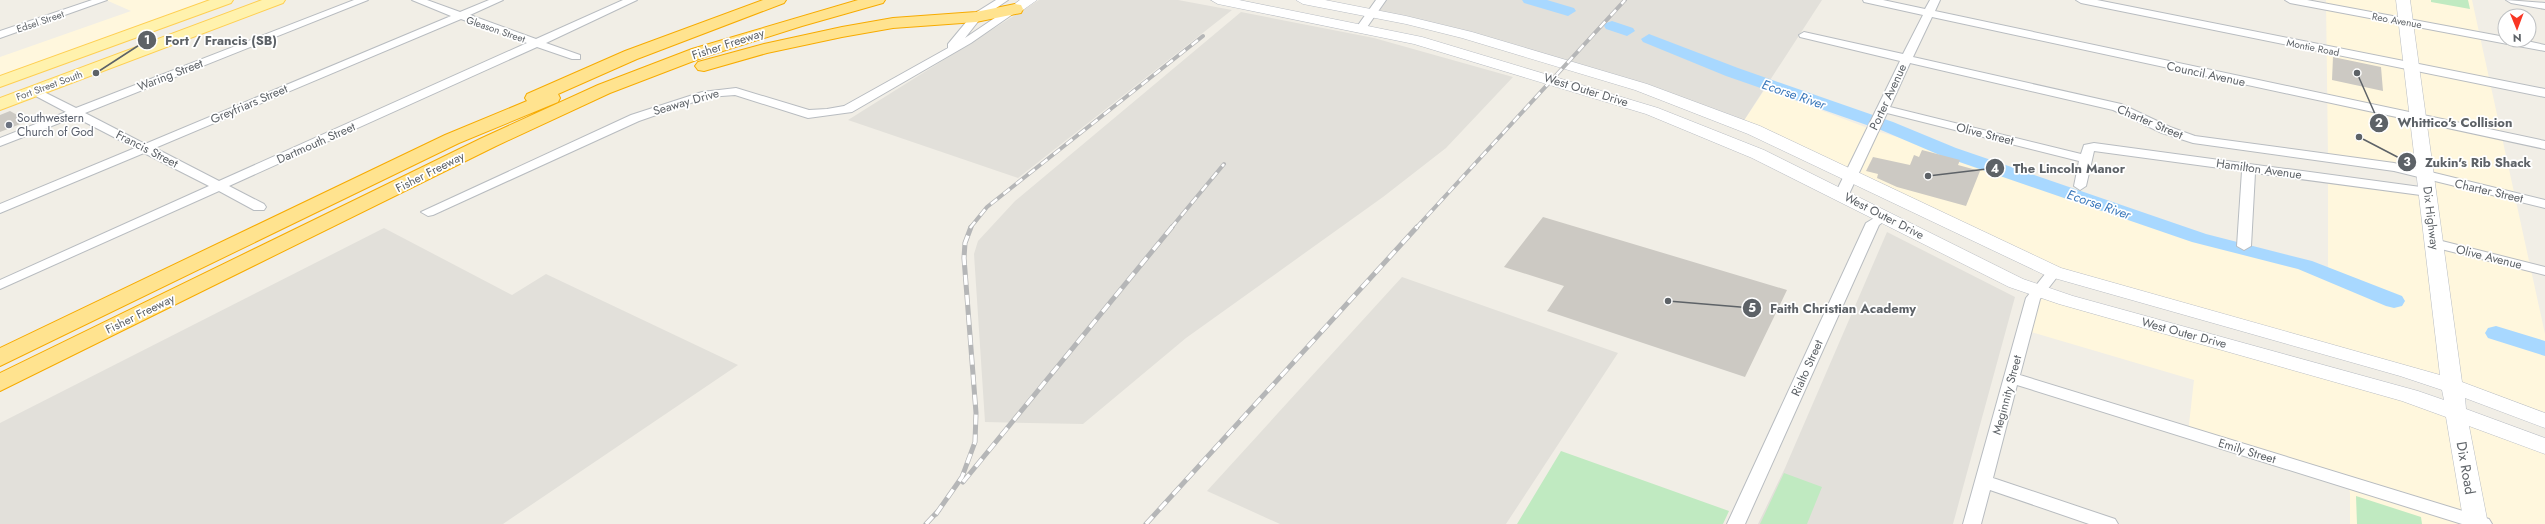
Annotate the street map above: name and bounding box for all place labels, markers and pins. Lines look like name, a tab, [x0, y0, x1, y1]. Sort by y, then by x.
callout: Fort / Francis (SB)	[137, 28, 284, 53]
place label: Southwestern Church of God	[17, 109, 94, 141]
callout: Whittico's Collision	[2369, 110, 2520, 135]
marker: Southwestern Church of God	[4, 120, 14, 130]
callout: Zukin's Rib Shack	[2397, 150, 2539, 175]
callout: The Lincoln Manor	[1985, 156, 2133, 181]
callout: Faith Christian Academy	[1742, 296, 1924, 321]

